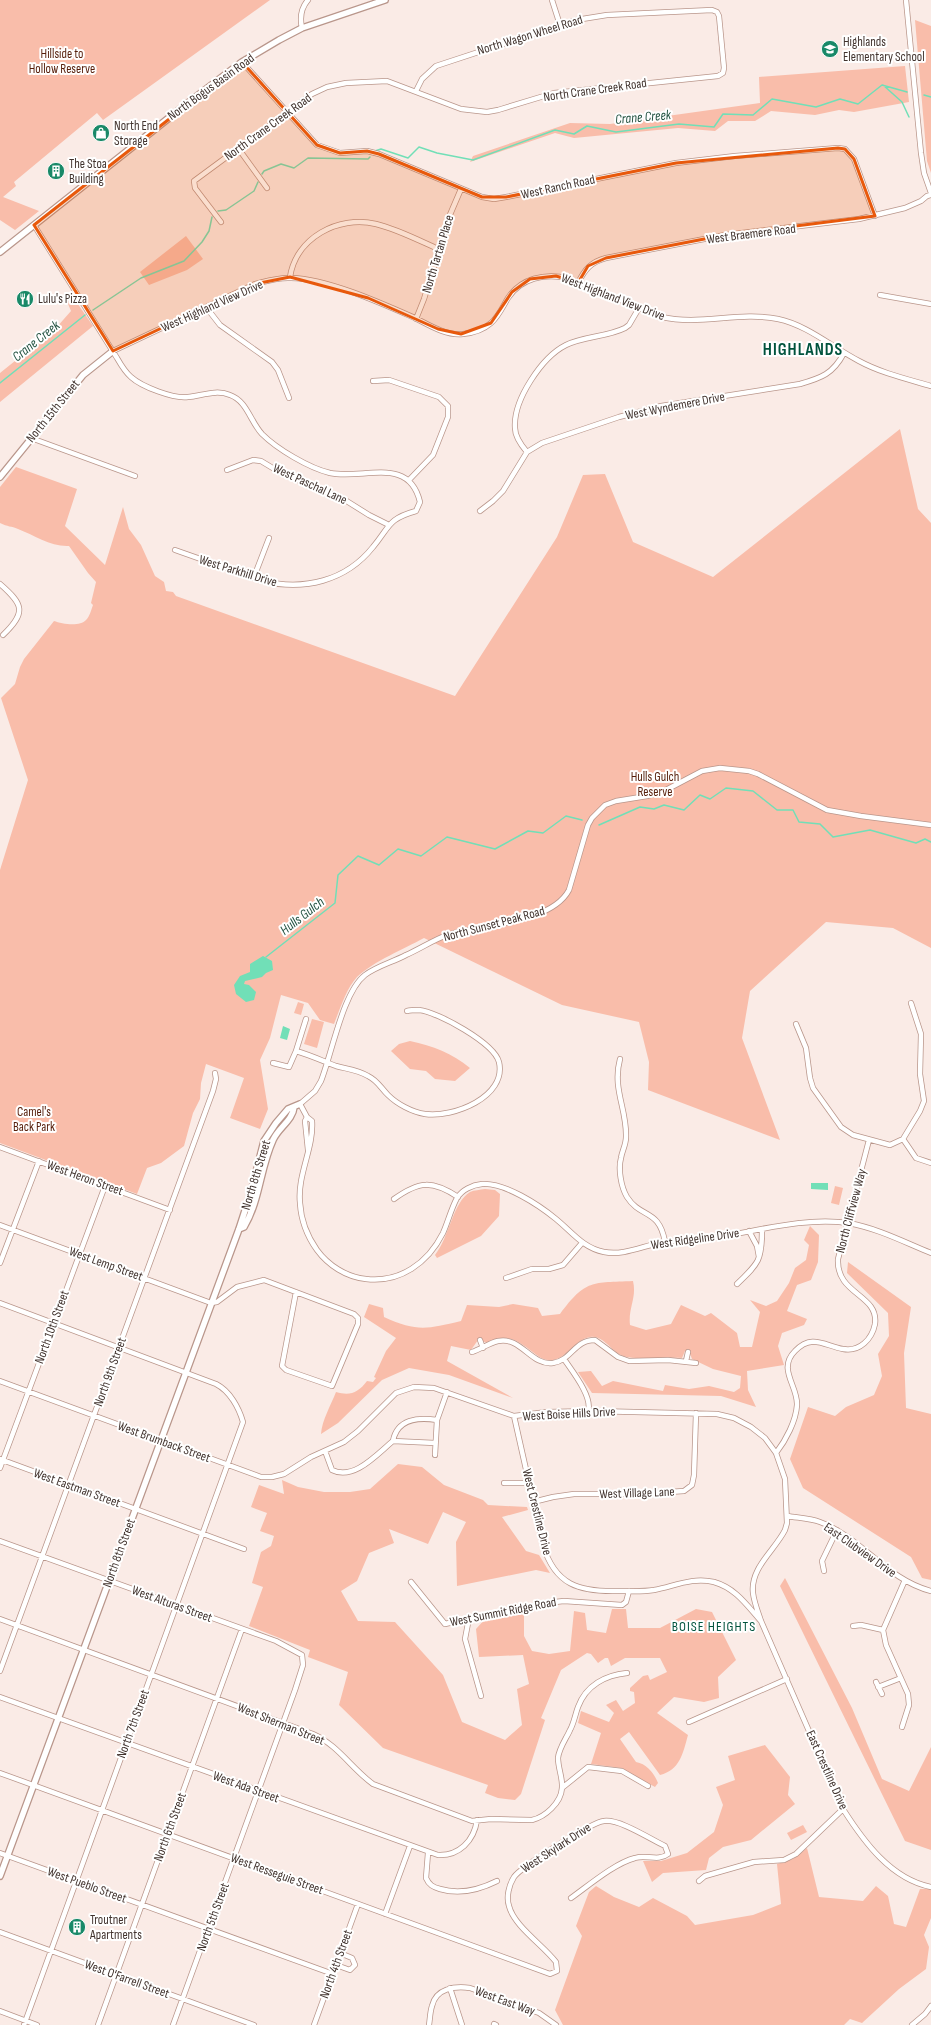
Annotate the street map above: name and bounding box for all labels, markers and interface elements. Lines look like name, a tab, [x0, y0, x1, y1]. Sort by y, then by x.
street label: North Wagon Wheel Road	[475, 11, 585, 59]
place label: Highlands Elementary School	[843, 34, 925, 65]
school or university icon: Highlands Elementary School	[820, 39, 840, 59]
park label: Hillside to Hollow Reserve	[29, 46, 95, 77]
street label: North Bogus Basin Road	[165, 50, 257, 124]
street label: North Crane Creek Road	[542, 75, 648, 105]
street label: North Crane Creek Road	[221, 90, 315, 164]
water label: Crane Creek	[614, 106, 672, 128]
place label: North End Storage	[114, 118, 158, 149]
shop icon: North End Storage	[91, 123, 111, 143]
place label: The Stoa Building	[69, 156, 107, 187]
building icon: The Stoa Building	[46, 161, 66, 181]
street label: West Ranch Road	[520, 171, 596, 203]
street label: North Tartan Place	[419, 213, 457, 295]
street label: West Braemere Road	[705, 221, 797, 247]
street label: West Highland View Drive	[559, 270, 667, 324]
street label: West Highland View Drive	[159, 276, 265, 336]
restaurant icon: Lulu's Pizza	[15, 289, 35, 309]
place label: Lulu's Pizza	[38, 291, 87, 307]
water label: Crane Creek	[9, 316, 64, 365]
district label: HIGHLANDS	[763, 340, 843, 360]
street label: North 15th Street	[23, 376, 83, 446]
street label: West Wyndemere Drive	[624, 389, 726, 423]
street label: West Paschal Lane	[270, 460, 350, 508]
street label: West Parkhill Drive	[197, 552, 279, 590]
park label: Hulls Gulch Reserve	[631, 769, 679, 800]
water label: Hulls Gulch	[277, 893, 328, 939]
street label: North Sunset Peak Road	[442, 903, 546, 945]
park label: Camel's Back Park	[13, 1104, 55, 1135]
street label: North 8th Street	[238, 1138, 274, 1212]
street label: West Heron Street	[45, 1157, 125, 1199]
street label: North Cliffview Way	[832, 1167, 870, 1255]
street label: West Ridgeline Drive	[650, 1225, 740, 1253]
street label: West Lemp Street	[67, 1243, 145, 1285]
street label: North 10th Street	[31, 1288, 73, 1366]
street label: North 9th Street	[90, 1335, 130, 1409]
street label: West Boise Hills Drive	[522, 1404, 616, 1424]
street label: West Brumback Street	[115, 1418, 213, 1466]
street label: West Eastman Street	[31, 1465, 123, 1511]
street label: West Crestline Drive	[519, 1467, 555, 1557]
street label: West Village Lane	[599, 1484, 675, 1502]
street label: North 8th Street	[99, 1516, 139, 1590]
street label: East Clubview Drive	[821, 1519, 899, 1581]
street label: West Alturas Street	[130, 1582, 214, 1626]
street label: West Summit Ridge Road	[448, 1594, 558, 1630]
district label: BOISE HEIGHTS	[672, 1618, 756, 1635]
street label: North 7th Street	[113, 1687, 153, 1760]
street label: West Sherman Street	[235, 1699, 327, 1749]
street label: East Crestline Drive	[802, 1728, 852, 1812]
street label: West Ada Street	[211, 1768, 281, 1806]
street label: North 6th Street	[150, 1790, 190, 1864]
street label: West Skylark Drive	[518, 1819, 594, 1877]
street label: West Resseguie Street	[228, 1850, 326, 1898]
street label: West Pueblo Street	[45, 1863, 129, 1907]
street label: North 5th Street	[193, 1881, 233, 1953]
place label: Troutner Apartments	[89, 1912, 142, 1943]
building icon: Troutner Apartments	[67, 1917, 87, 1937]
street label: North 4th Street	[316, 1927, 356, 2001]
street label: West O'Farrell Street	[82, 1956, 172, 2002]
street label: West East Way	[473, 1983, 537, 2019]

